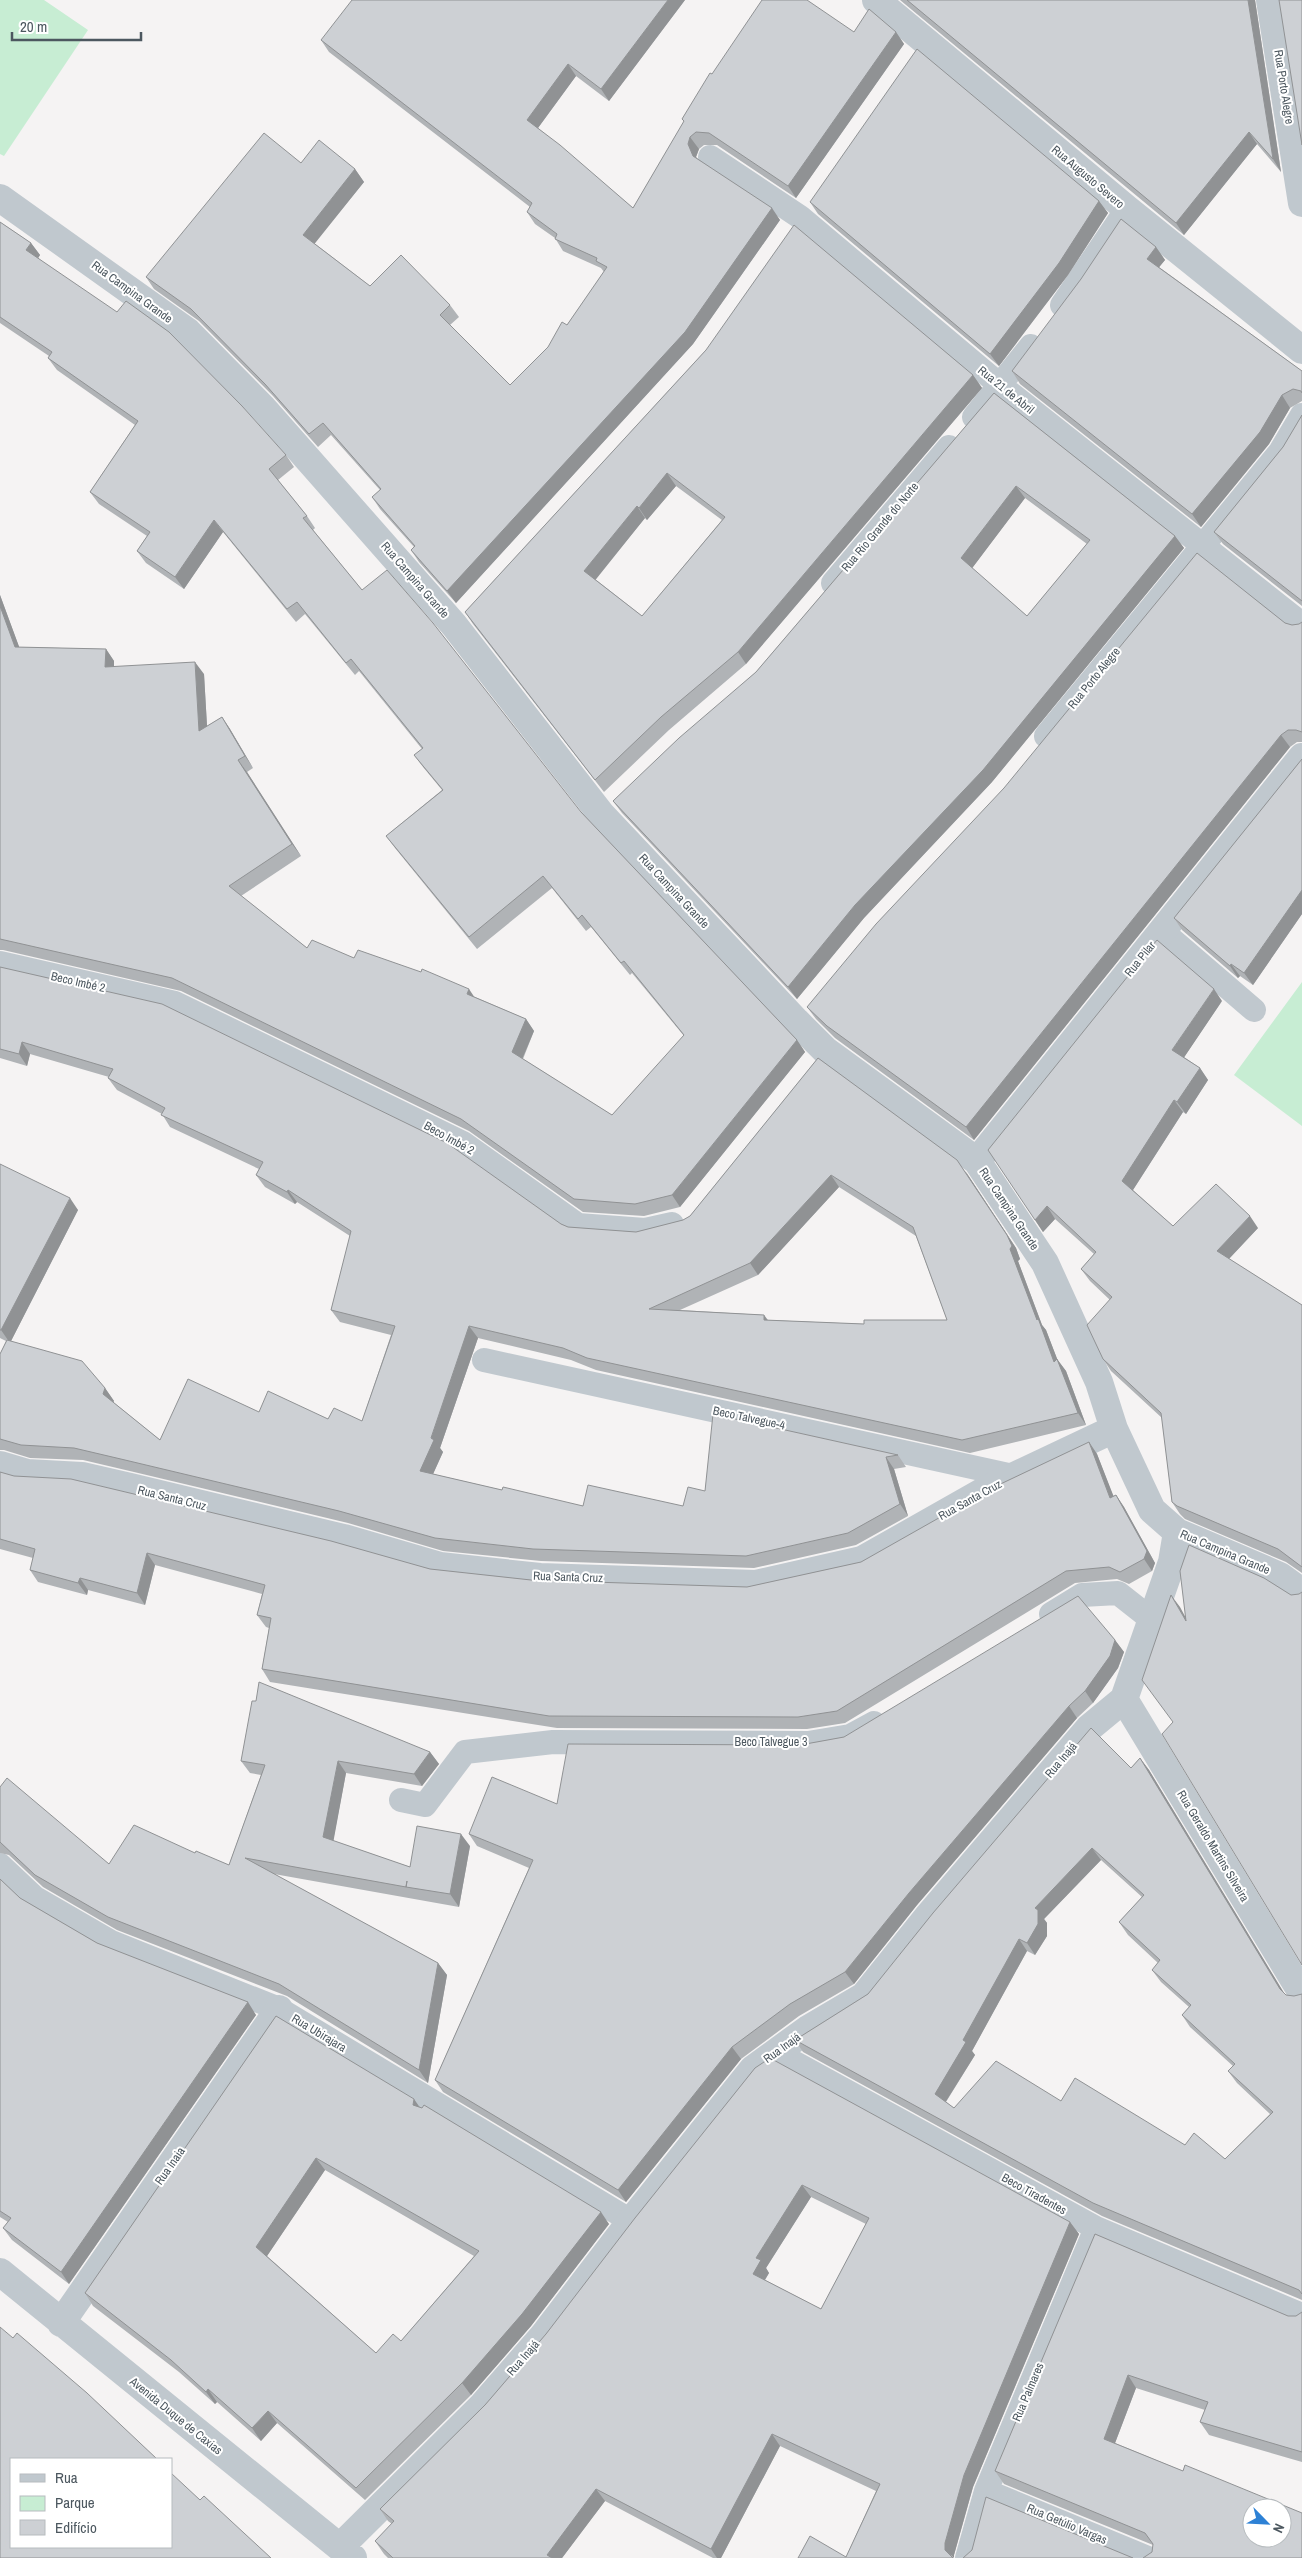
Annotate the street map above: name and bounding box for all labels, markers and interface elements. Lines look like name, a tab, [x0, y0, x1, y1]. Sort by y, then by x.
scale bar	[12, 10, 141, 42]
text: 20 m	[20, 16, 47, 37]
street label: Rua Porto Alegre	[1270, 49, 1298, 125]
street label: Rua Augusto Severo	[1048, 142, 1128, 212]
street label: Rua Campina Grande	[88, 257, 176, 327]
street label: Rua 21 de Abril	[975, 362, 1037, 418]
street label: Rua Rio Grande do Norte	[838, 479, 922, 575]
street label: Rua Campina Grande	[377, 538, 453, 622]
street label: Rua Porto Alegre	[1064, 644, 1124, 712]
street label: Rua Campina Grande	[635, 850, 713, 932]
street label: Rua Pilar	[1121, 937, 1160, 980]
street label: Beco Imbé 2	[49, 968, 107, 996]
street label: Beco Imbé 2	[421, 1118, 477, 1158]
street label: Rua Campina Grande	[975, 1165, 1043, 1253]
street label: Beco Talvegue-4	[711, 1403, 787, 1434]
street label: Rua Santa Cruz	[936, 1476, 1005, 1524]
street label: Rua Santa Cruz	[136, 1482, 208, 1514]
street label: Rua Campina Grande	[1178, 1526, 1272, 1578]
street label: Rua Santa Cruz	[533, 1568, 603, 1586]
street label: Beco Talvegue 3	[735, 1734, 807, 1750]
street label: Rua Inajá	[1041, 1738, 1081, 1781]
street label: Rua Geraldo Martins Silveira	[1173, 1787, 1253, 1905]
street label: Rua Ubirajara	[289, 2010, 350, 2056]
street label: Rua Inajá	[760, 2029, 804, 2067]
street label: Rua Inaia	[151, 2144, 189, 2188]
street label: Beco Tiradentes	[999, 2170, 1069, 2218]
street label: Rua Inajá	[503, 2336, 543, 2379]
street label: Rua Palmares	[1008, 2360, 1048, 2424]
street label: Avenida Duque de Caxias	[126, 2373, 226, 2458]
legend	[10, 2458, 172, 2548]
text: Rua	[55, 2467, 78, 2488]
text: Parque	[55, 2492, 95, 2513]
north arrow	[1242, 2498, 1292, 2548]
street label: Rua Getúlio Vargas	[1024, 2500, 1110, 2548]
text: Edifício	[55, 2517, 97, 2538]
text: N	[1269, 2521, 1289, 2536]

